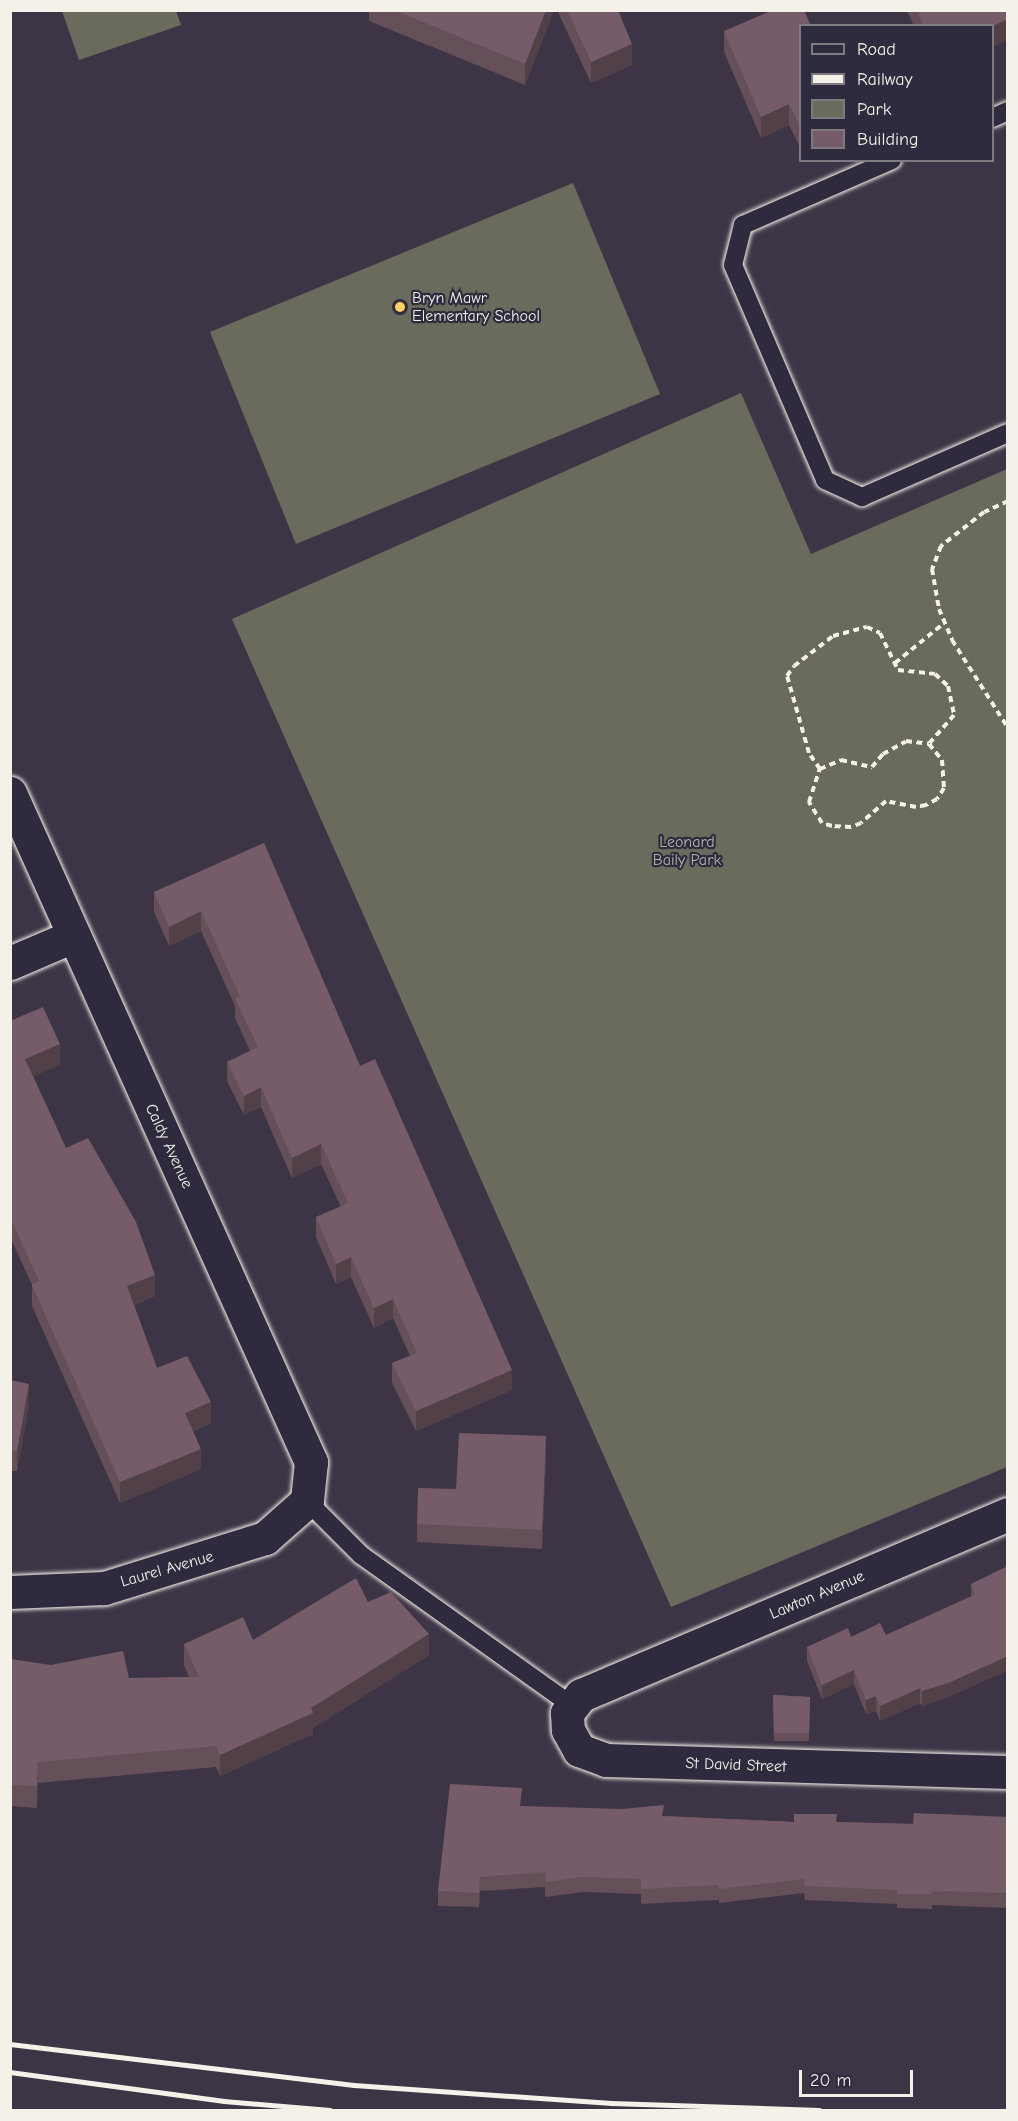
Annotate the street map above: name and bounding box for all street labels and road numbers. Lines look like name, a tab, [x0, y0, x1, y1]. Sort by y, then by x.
street label: Caldy Avenue	[141, 1101, 197, 1191]
street label: Laurel Avenue	[118, 1547, 216, 1591]
street label: Lawton Avenue	[767, 1566, 867, 1624]
street label: St David Street	[685, 1754, 787, 1776]

